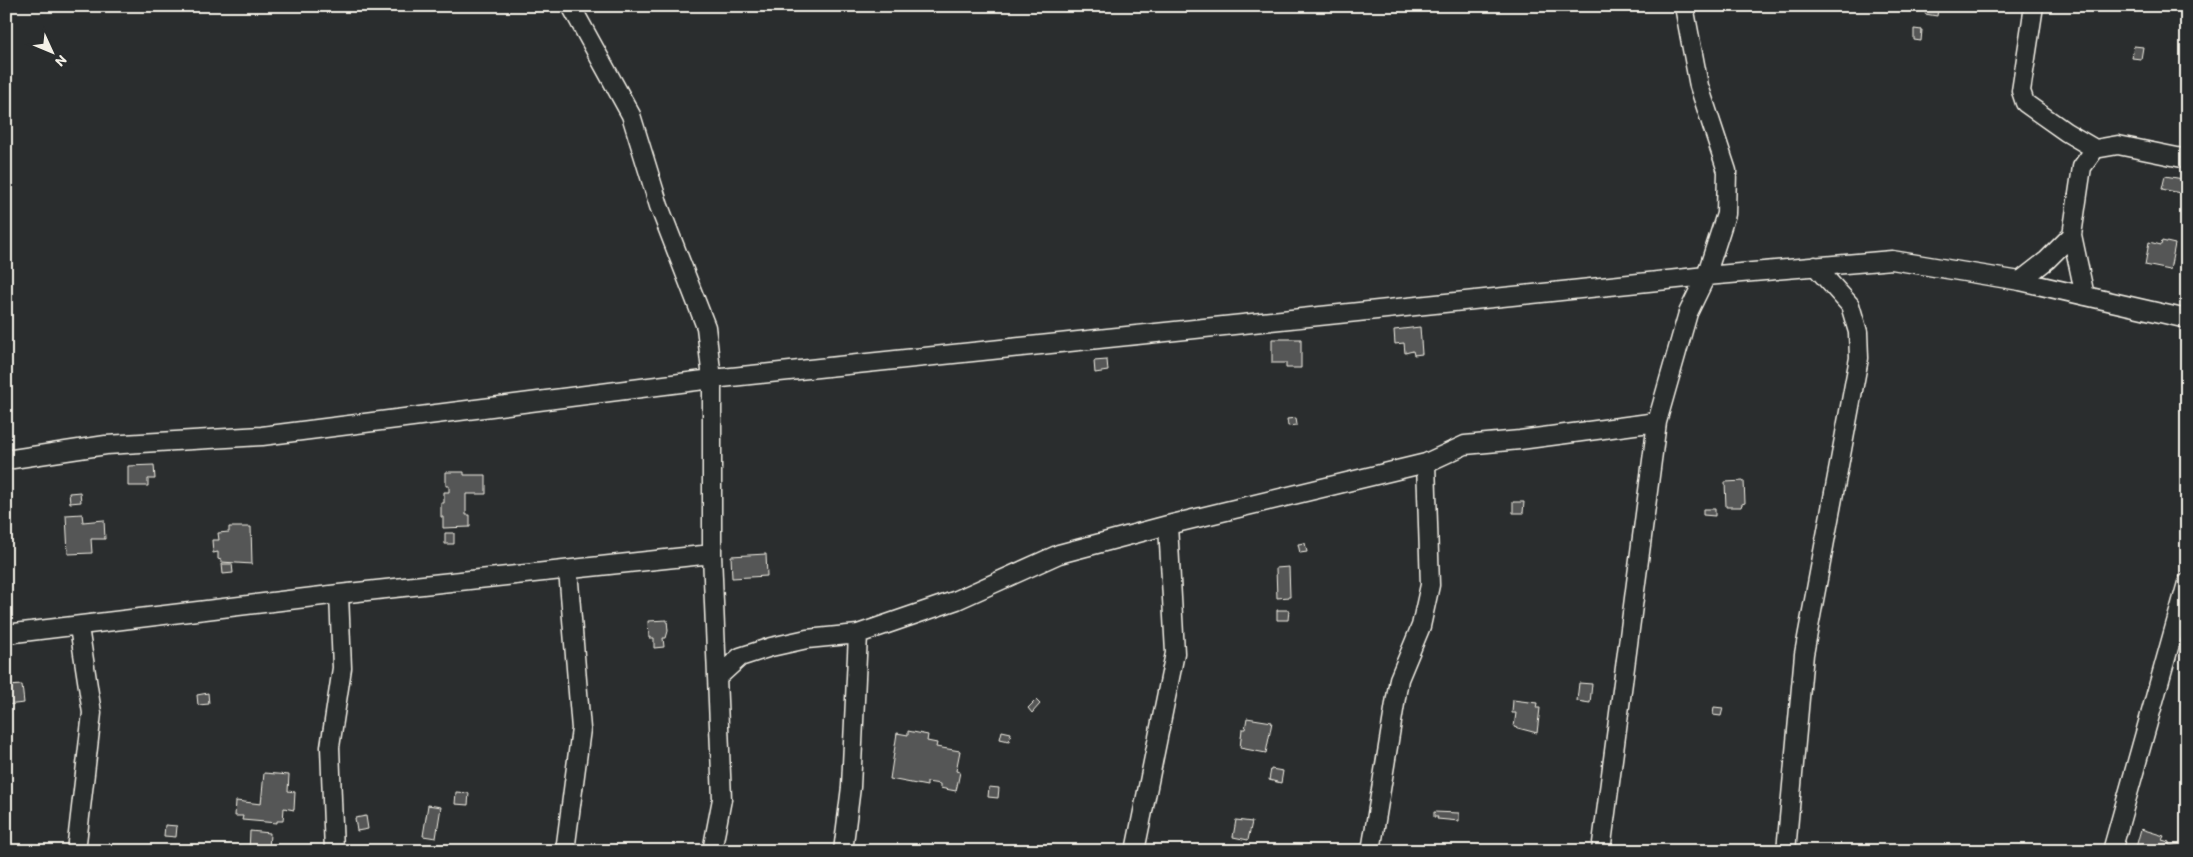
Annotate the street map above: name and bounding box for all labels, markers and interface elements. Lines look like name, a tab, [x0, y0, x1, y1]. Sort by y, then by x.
north arrow	[28, 28, 78, 78]
text: N	[52, 51, 70, 70]

